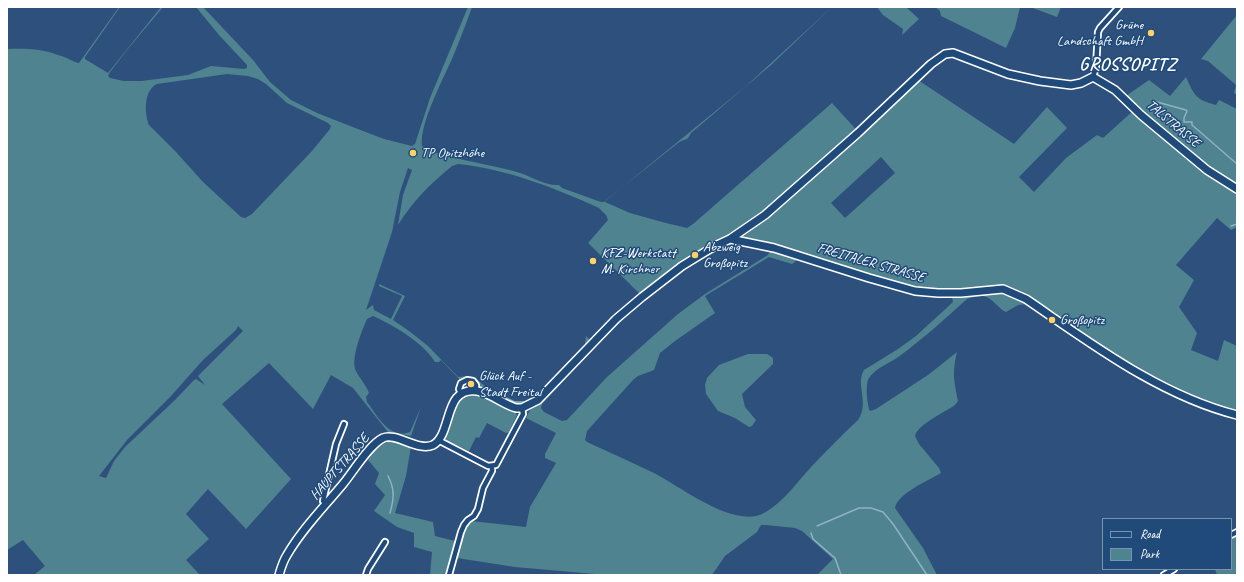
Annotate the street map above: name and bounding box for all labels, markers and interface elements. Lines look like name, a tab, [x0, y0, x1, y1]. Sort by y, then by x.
place label: Grüne Landschaft GmbH	[1057, 17, 1143, 50]
marker: Grüne Landschaft GmbH	[1146, 28, 1156, 38]
district label: GROSSOPITZ	[1080, 54, 1176, 76]
street label: TALSTRASSE	[1143, 97, 1203, 151]
place label: TP Opitzhöhe	[421, 145, 484, 161]
marker: TP Opitzhöhe	[408, 148, 418, 158]
place label: Abzweig Großopitz	[703, 239, 747, 272]
street label: FREITALER STRASSE	[815, 240, 927, 286]
place label: KFZ-Werkstatt M. Kirchner	[601, 245, 676, 278]
marker: Abzweig Großopitz	[690, 250, 700, 260]
marker: KFZ-Werkstatt M. Kirchner	[588, 256, 598, 266]
place label: Großopitz	[1060, 312, 1104, 328]
marker: Großopitz	[1047, 315, 1057, 325]
place label: Glück Auf - Stadt Freital	[479, 368, 542, 400]
marker: Glück Auf - Stadt Freital	[466, 379, 476, 389]
street label: HAUPTSTRASSE	[307, 431, 373, 503]
legend	[1102, 518, 1232, 570]
text: Road	[1140, 526, 1160, 542]
text: Park	[1140, 546, 1159, 562]

